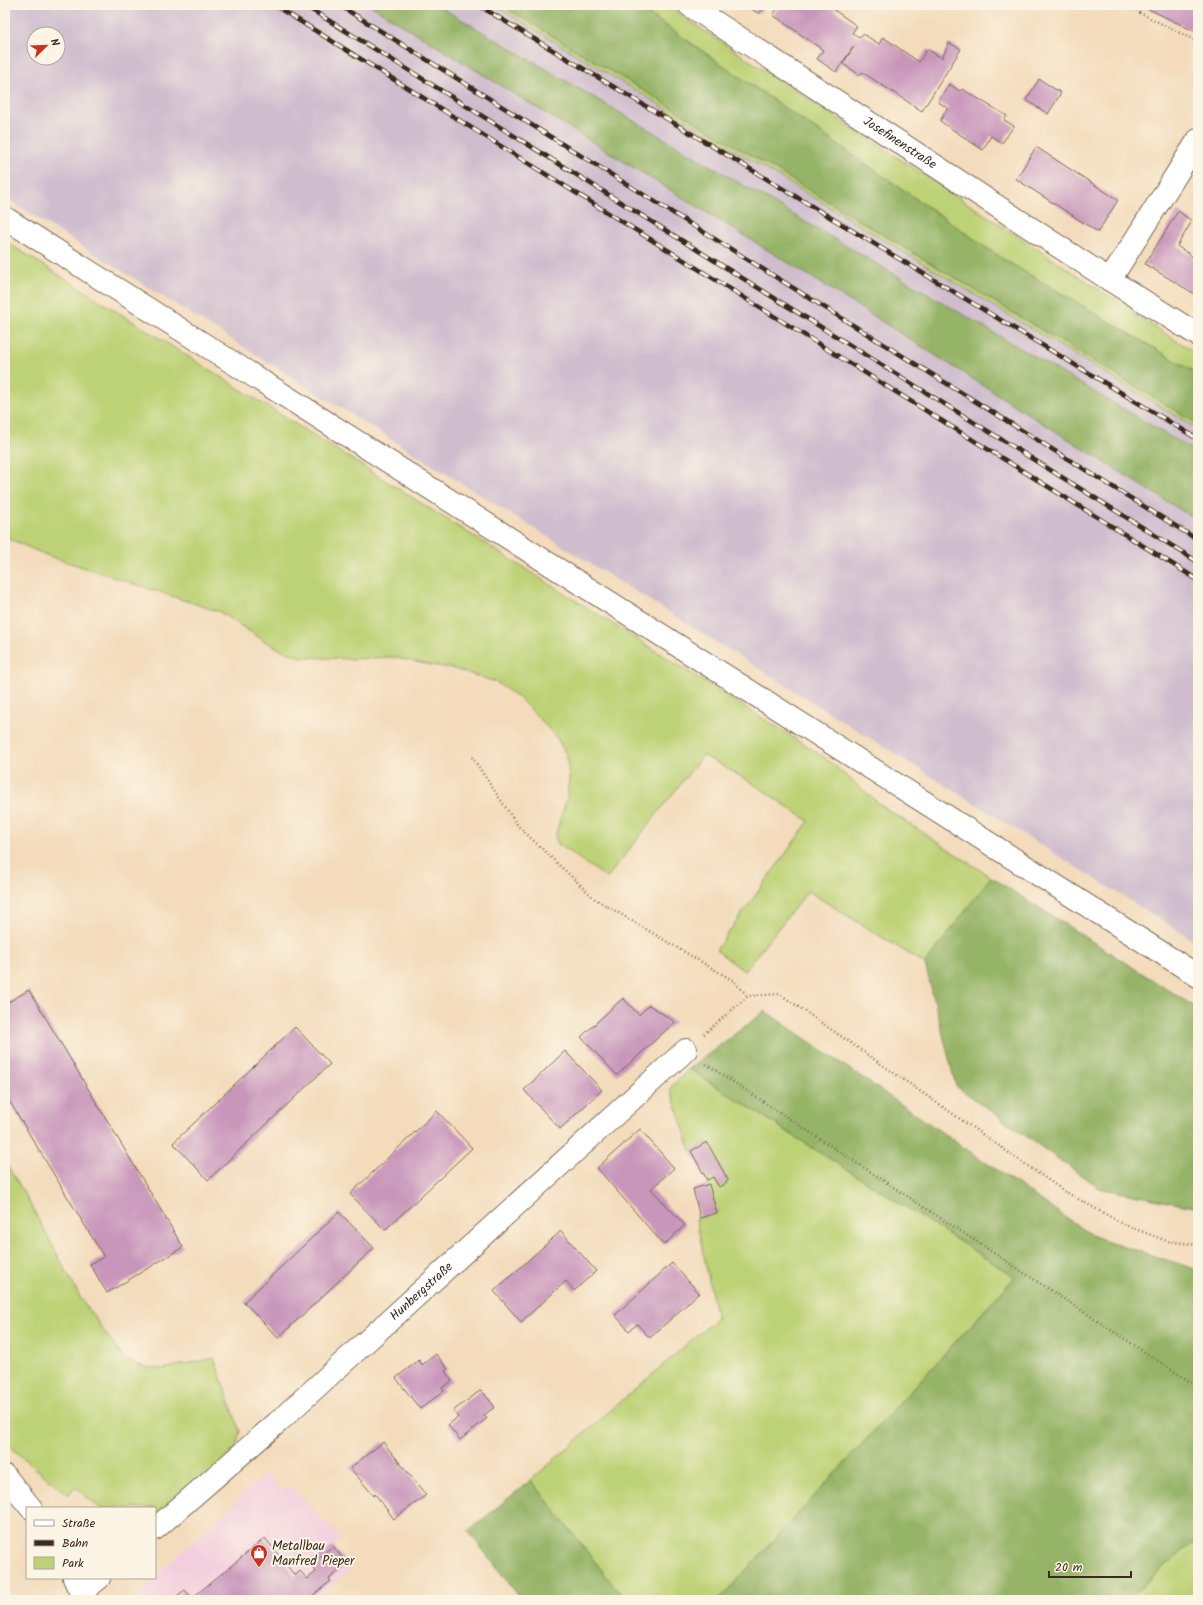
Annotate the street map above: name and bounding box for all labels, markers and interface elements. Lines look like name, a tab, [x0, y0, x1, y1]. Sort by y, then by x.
north arrow	[26, 26, 66, 66]
text: N	[45, 36, 64, 49]
street label: Josefinenstraße	[859, 111, 941, 175]
street label: Hunbergstraße	[385, 1257, 458, 1326]
legend	[26, 1507, 156, 1579]
text: Straße	[62, 1514, 96, 1533]
text: Bahn	[62, 1534, 88, 1553]
place label: Metallbau Manfred Pieper	[272, 1536, 355, 1572]
shop icon: Metallbau Manfred Pieper	[249, 1543, 269, 1568]
scale bar	[1049, 1553, 1131, 1579]
text: Park	[62, 1554, 84, 1573]
text: 20 m	[1055, 1558, 1083, 1577]

